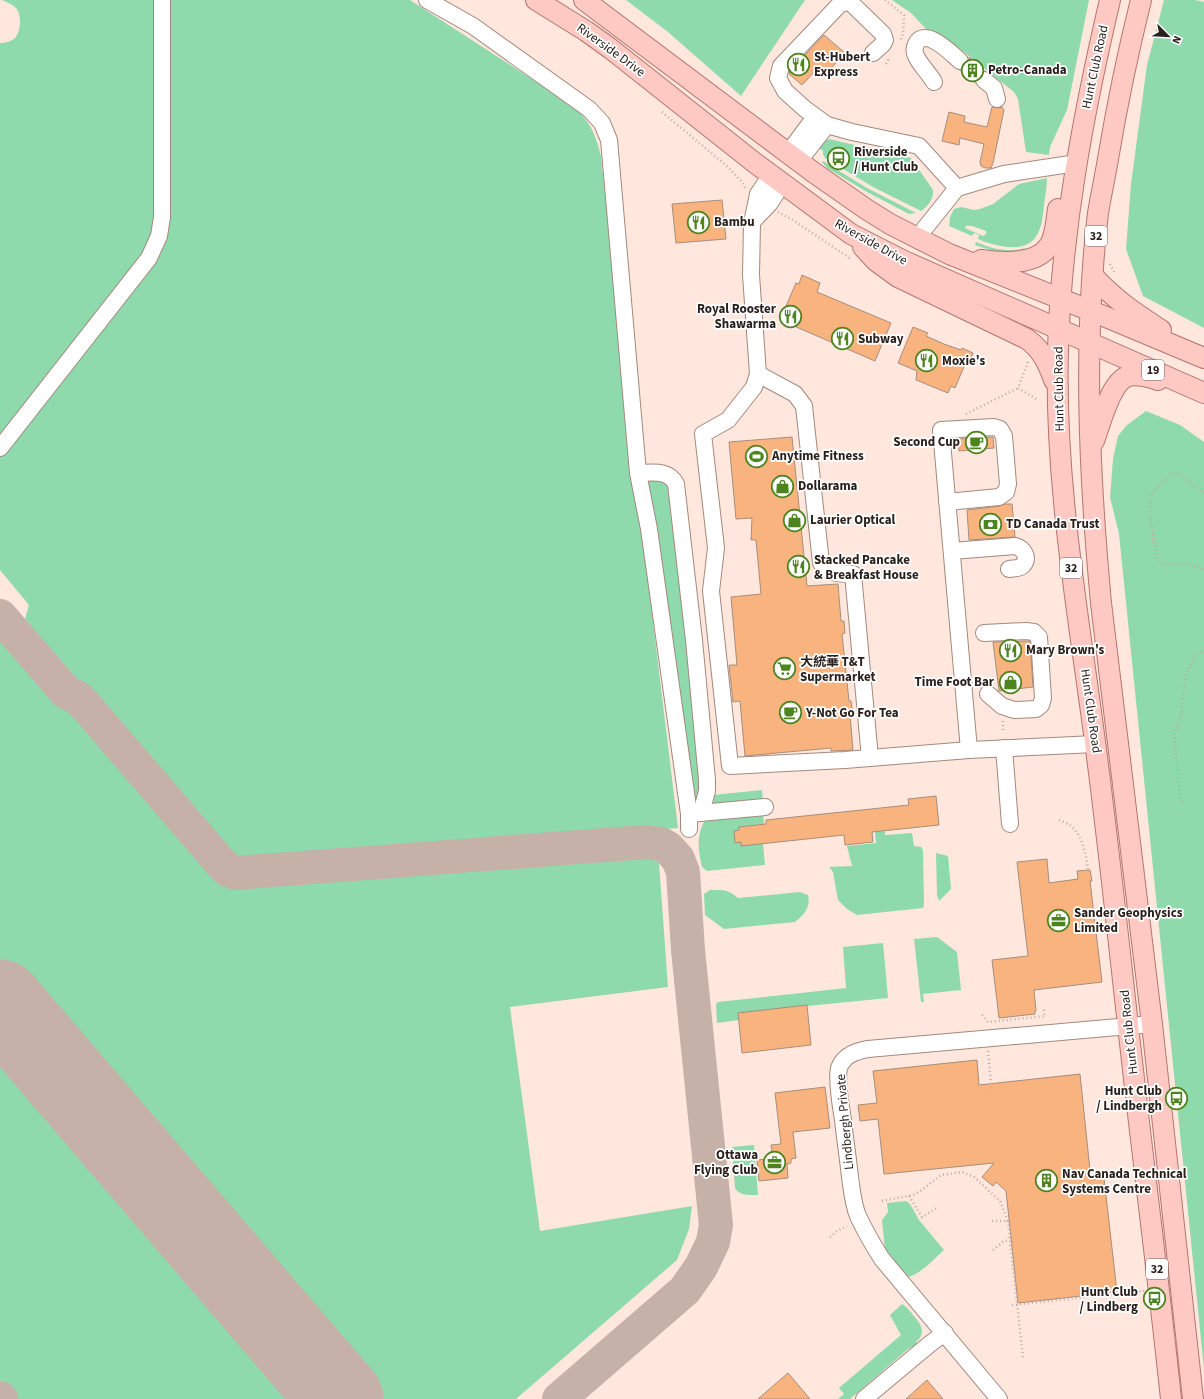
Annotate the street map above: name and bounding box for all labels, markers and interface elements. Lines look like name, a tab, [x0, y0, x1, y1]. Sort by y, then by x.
north arrow	[1148, 16, 1188, 56]
street label: Riverside Drive	[573, 19, 649, 81]
street label: Hunt Club Road	[1077, 23, 1113, 111]
text: N	[1168, 33, 1185, 46]
place label: St-Hubert Express	[814, 48, 870, 81]
restaurant icon: St-Hubert Express	[786, 51, 812, 77]
building icon: Petro-Canada	[959, 57, 985, 83]
place label: Petro-Canada	[988, 61, 1067, 79]
place label: Riverside / Hunt Club	[854, 143, 918, 176]
bus stop icon: Riverside / Hunt Club	[825, 146, 851, 172]
restaurant icon: Bambu	[686, 209, 712, 235]
place label: Bambu	[714, 213, 755, 231]
street label: Riverside Drive	[831, 215, 911, 269]
road number: 32	[1085, 226, 1107, 246]
place label: Royal Rooster Shawarma	[697, 300, 777, 333]
restaurant icon: Royal Rooster Shawarma	[778, 303, 804, 329]
restaurant icon: Subway	[830, 326, 856, 352]
place label: Subway	[858, 330, 904, 348]
street label: Hunt Club Road	[1049, 346, 1069, 432]
restaurant icon: Moxie's	[914, 348, 940, 374]
place label: Moxie's	[942, 352, 985, 370]
road number: 19	[1142, 360, 1164, 380]
cafe icon: Second Cup	[963, 429, 989, 455]
place label: Second Cup	[893, 433, 960, 451]
sports icon: Anytime Fitness	[743, 443, 769, 469]
place label: Anytime Fitness	[771, 447, 864, 465]
shop icon: Dollarama	[769, 473, 795, 499]
place label: Dollarama	[798, 477, 858, 495]
shop icon: Laurier Optical	[782, 507, 808, 533]
place label: Laurier Optical	[810, 511, 896, 529]
bank icon: TD Canada Trust	[978, 511, 1004, 537]
place label: TD Canada Trust	[1006, 515, 1099, 533]
place label: Stacked Pancake & Breakfast House	[814, 551, 919, 584]
restaurant icon: Stacked Pancake & Breakfast House	[785, 554, 811, 580]
road number: 32	[1060, 558, 1082, 578]
restaurant icon: Mary Brown's	[998, 637, 1024, 663]
place label: Mary Brown's	[1026, 641, 1105, 659]
place label: 大統華 T&T Supermarket	[800, 653, 875, 686]
supermarket icon: 大統華 T&T Supermarket	[771, 656, 797, 682]
street label: Hunt Club Road	[1076, 668, 1106, 754]
shop icon: Time Foot Bar	[997, 669, 1023, 695]
place label: Time Foot Bar	[915, 673, 995, 691]
cafe icon: Y-Not Go For Tea	[778, 700, 804, 726]
place label: Y-Not Go For Tea	[805, 704, 899, 722]
place label: Sander Geophysics Limited	[1074, 904, 1183, 937]
office icon: Sander Geophysics Limited	[1046, 907, 1072, 933]
street label: Hunt Club Road	[1116, 989, 1142, 1075]
street label: Lindbergh Private	[832, 1073, 858, 1171]
place label: Hunt Club / Lindbergh	[1096, 1082, 1162, 1115]
bus stop icon: Hunt Club / Lindbergh	[1164, 1085, 1190, 1111]
place label: Ottawa Flying Club	[694, 1146, 758, 1179]
office icon: Ottawa Flying Club	[761, 1149, 787, 1175]
place label: Nav Canada Technical Systems Centre	[1062, 1165, 1187, 1198]
building icon: Nav Canada Technical Systems Centre	[1033, 1168, 1059, 1194]
road number: 32	[1146, 1259, 1168, 1279]
place label: Hunt Club / Lindberg	[1080, 1283, 1138, 1316]
bus stop icon: Hunt Club / Lindberg	[1141, 1286, 1167, 1312]

